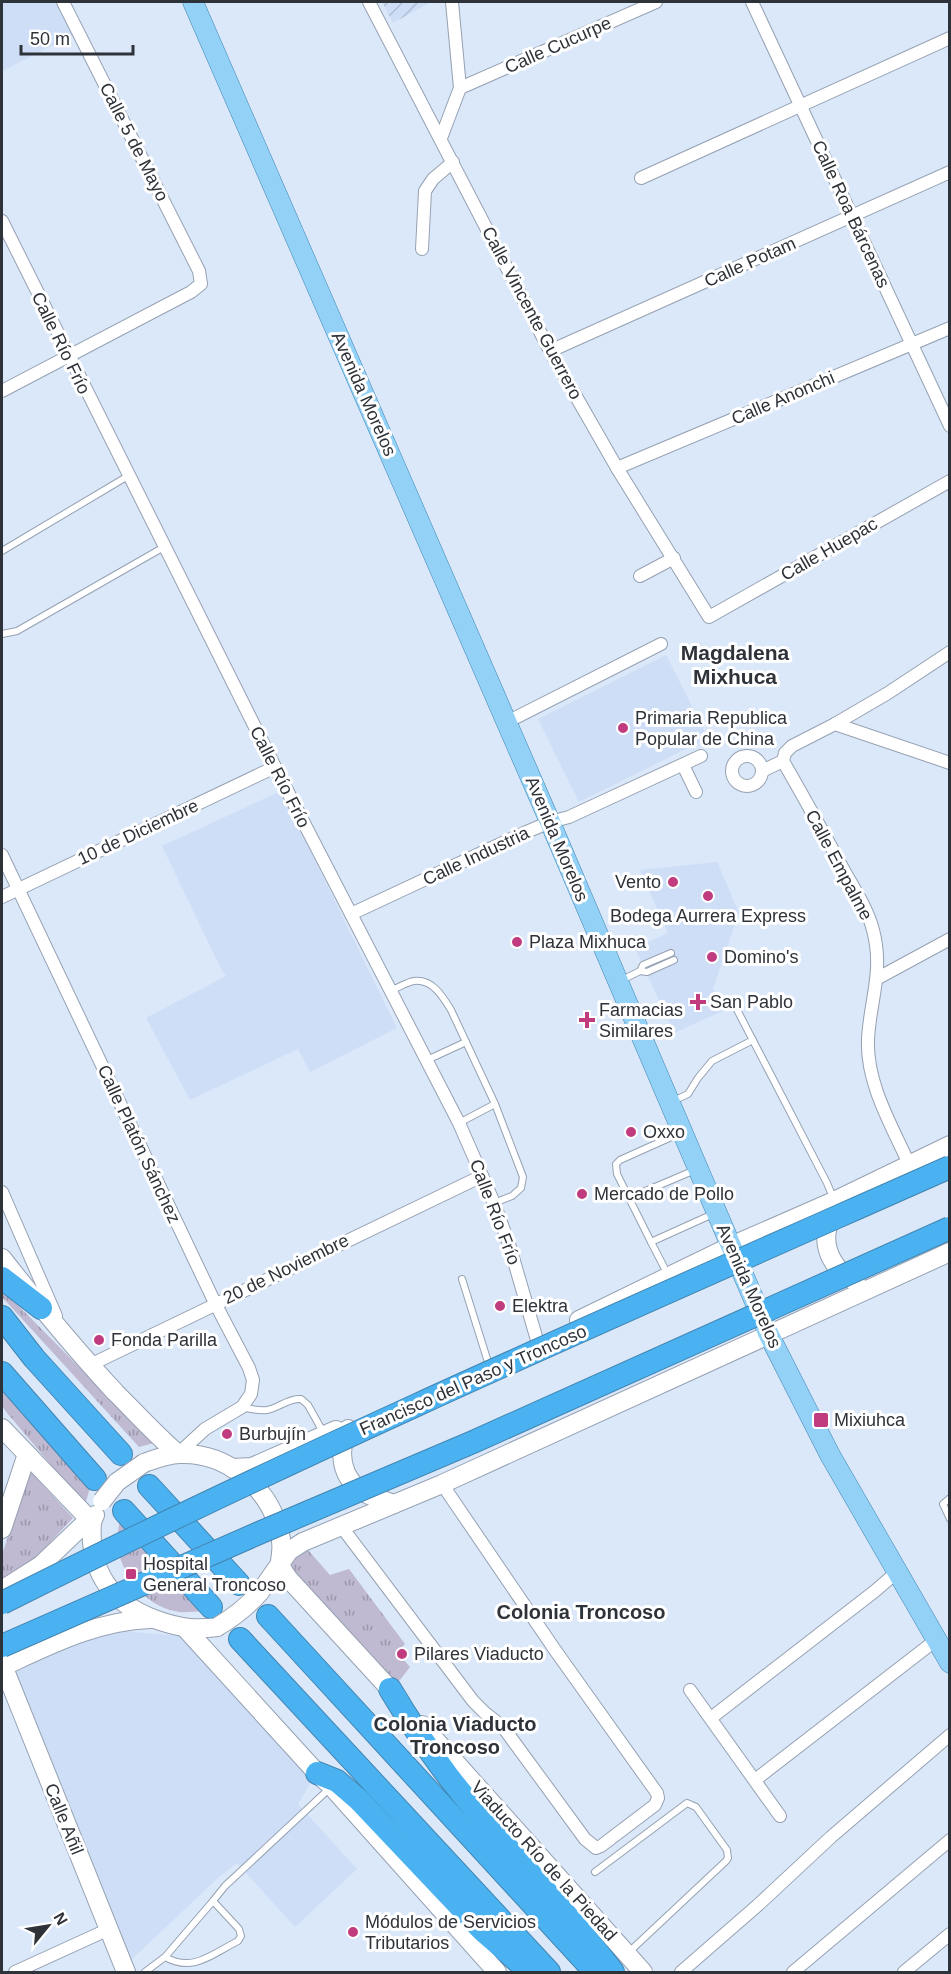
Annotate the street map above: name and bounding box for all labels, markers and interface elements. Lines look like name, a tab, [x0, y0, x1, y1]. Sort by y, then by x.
street label: Calle Cucurpe	[502, 13, 614, 77]
scale bar	[21, 18, 134, 56]
text: 50 m	[30, 29, 70, 49]
street label: Calle 5 de Mayo	[96, 80, 172, 204]
street label: Calle Roa Bárcenas	[808, 137, 894, 291]
street label: Calle Vincente Guerrero	[478, 223, 586, 403]
street label: Calle Potam	[701, 233, 799, 291]
street label: Calle Río Frío	[28, 289, 94, 397]
street label: Avenida Morelos	[328, 329, 400, 459]
street label: Calle Anonchi	[728, 367, 838, 429]
street label: Calle Huepac	[777, 513, 881, 585]
district label: Magdalena Mixhuca	[681, 641, 790, 688]
place label: Primaria Republica Popular de China	[635, 708, 788, 749]
marker: Primaria Republica Popular de China	[616, 721, 630, 735]
street label: Calle Río Frío	[246, 723, 314, 831]
street label: Avenida Morelos	[522, 774, 592, 904]
street label: 10 de Diciembre	[74, 795, 202, 869]
street label: Calle Empalme	[802, 806, 876, 924]
street label: Calle Industria	[420, 822, 533, 889]
place label: Vento	[615, 872, 661, 892]
marker: Vento	[666, 875, 680, 889]
marker: Bodega Aurrera Express	[701, 889, 715, 903]
place label: Bodega Aurrera Express	[610, 906, 806, 926]
place label: Plaza Mixhuca	[529, 932, 647, 952]
marker: Plaza Mixhuca	[510, 935, 524, 949]
place label: Domino's	[724, 947, 798, 967]
marker: Domino's	[705, 950, 719, 964]
place label: San Pablo	[710, 992, 793, 1012]
marker: San Pablo	[691, 995, 705, 1009]
place label: Farmacias Similares	[599, 1000, 683, 1041]
marker: Farmacias Similares	[580, 1013, 594, 1027]
street label: Calle Platón Sánchez	[94, 1062, 184, 1226]
place label: Oxxo	[643, 1122, 685, 1142]
marker: Oxxo	[624, 1125, 638, 1139]
street label: Calle Río Frío	[466, 1157, 524, 1267]
place label: Mercado de Pollo	[594, 1184, 734, 1204]
marker: Mercado de Pollo	[575, 1187, 589, 1201]
street label: Avenida Morelos	[713, 1221, 785, 1351]
street label: 20 de Noviembre	[220, 1230, 352, 1308]
place label: Elektra	[512, 1296, 569, 1316]
marker: Elektra	[493, 1299, 507, 1313]
street label: Francisco del Paso y Troncoso	[357, 1321, 589, 1439]
place label: Fonda Parilla	[111, 1330, 218, 1350]
marker: Fonda Parilla	[92, 1333, 106, 1347]
place label: Mixiuhca	[834, 1410, 906, 1430]
marker: Mixiuhca	[812, 1411, 830, 1429]
place label: Burbujín	[239, 1424, 306, 1444]
marker: Burbujín	[220, 1427, 234, 1441]
place label: Hospital General Troncoso	[143, 1554, 286, 1595]
marker: Hospital General Troncoso	[124, 1567, 138, 1581]
district label: Colonia Troncoso	[497, 1601, 665, 1623]
place label: Pilares Viaducto	[414, 1644, 544, 1664]
marker: Pilares Viaducto	[395, 1647, 409, 1661]
district label: Colonia Viaducto Troncoso	[374, 1713, 536, 1758]
street label: Viaducto Río de la Piedad	[467, 1777, 621, 1945]
street label: Calle Añil	[41, 1780, 87, 1858]
north arrow	[18, 1896, 78, 1956]
text: N	[50, 1909, 71, 1928]
place label: Módulos de Servicios Tributarios	[365, 1912, 536, 1953]
marker: Módulos de Servicios Tributarios	[346, 1925, 360, 1939]

